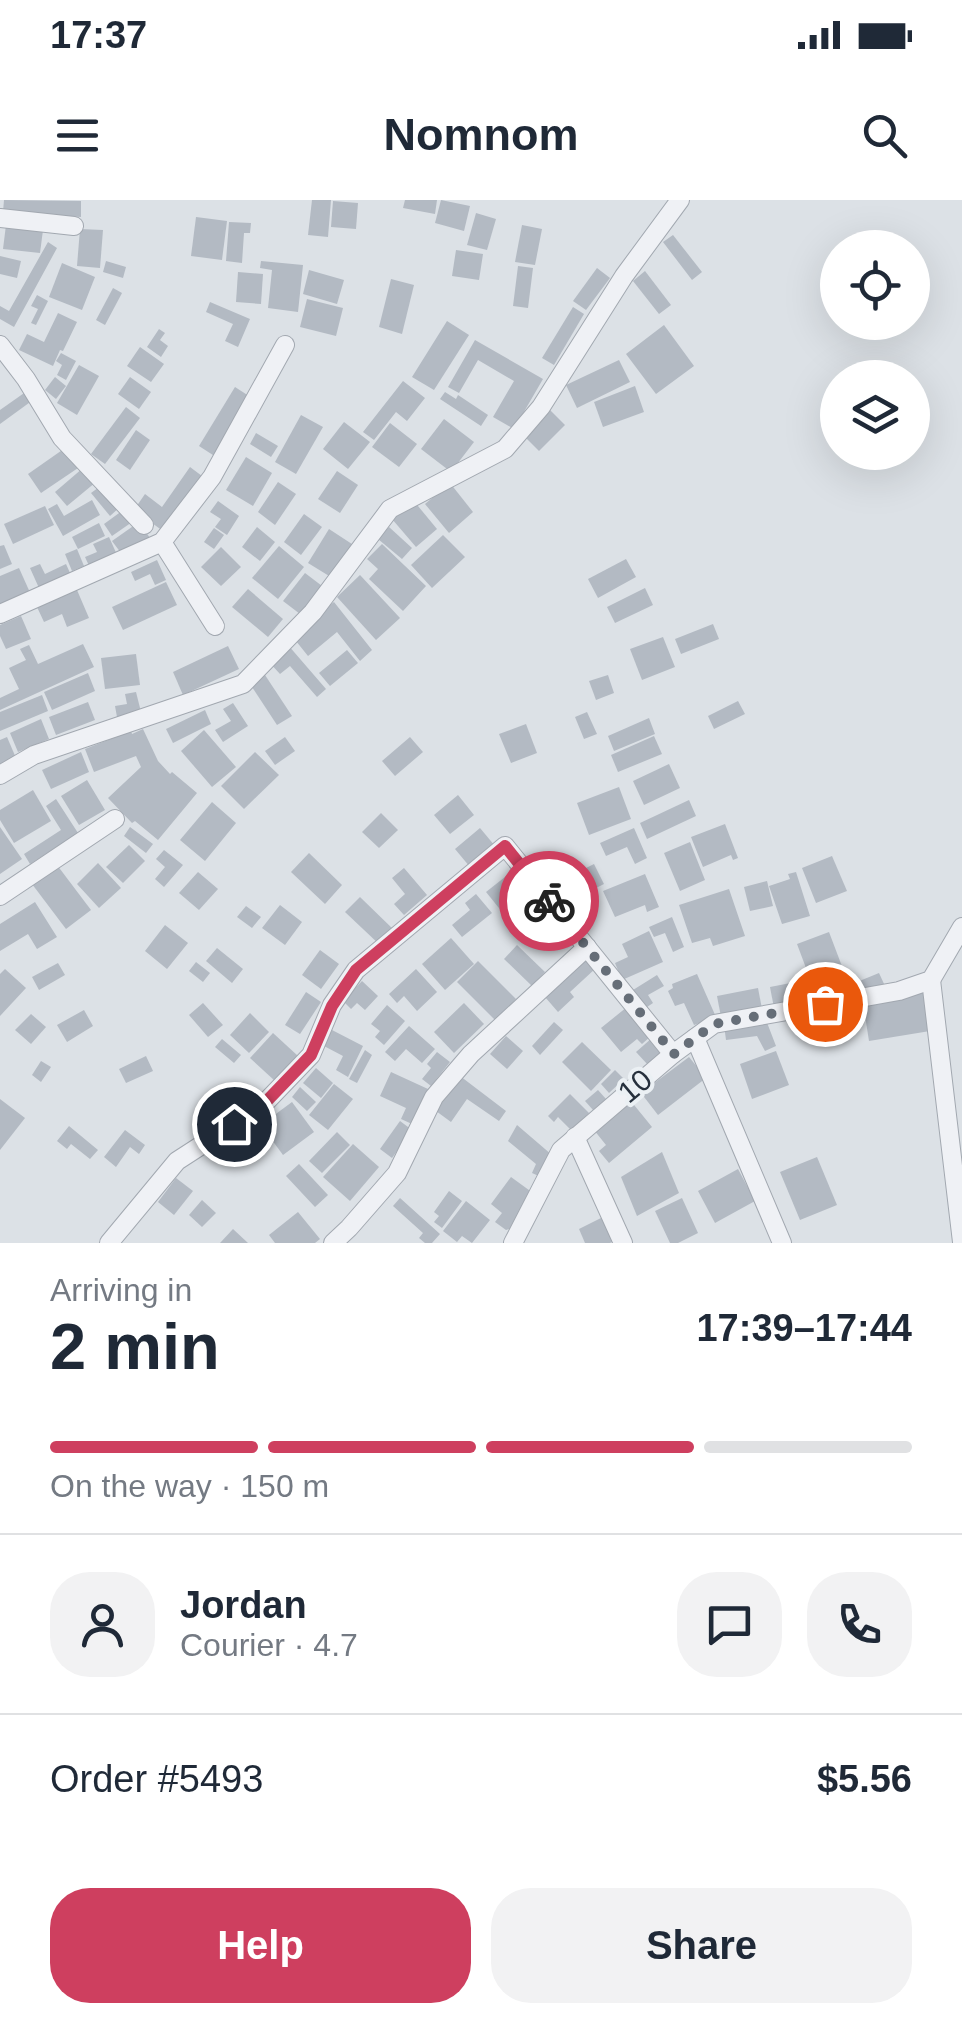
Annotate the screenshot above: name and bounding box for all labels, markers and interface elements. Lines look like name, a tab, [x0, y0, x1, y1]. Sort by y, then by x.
text: 17:37	[50, 14, 147, 56]
icon: menu	[50, 108, 105, 163]
icon: search	[857, 108, 912, 163]
text: Nomnom	[384, 109, 579, 160]
map controls	[820, 230, 930, 470]
button: locate	[820, 230, 930, 340]
button: layers	[820, 360, 930, 470]
courier	[499, 851, 599, 951]
icon: bike	[522, 874, 577, 929]
pin	[783, 962, 868, 1047]
icon: bag	[798, 977, 853, 1032]
street label: 10	[611, 1062, 658, 1109]
pin	[192, 1082, 277, 1167]
icon: home	[207, 1097, 262, 1152]
text: Arriving in	[50, 1272, 192, 1308]
text: 17:39–17:44	[696, 1307, 912, 1349]
text: 2 min	[50, 1310, 220, 1383]
text: On the way · 150 m	[50, 1468, 329, 1504]
button: person	[50, 1572, 155, 1677]
button: chat	[677, 1572, 782, 1677]
button: phone	[807, 1572, 912, 1677]
text: Jordan	[180, 1584, 307, 1626]
text: Courier · 4.7	[180, 1627, 358, 1663]
text: Order #5493	[50, 1758, 263, 1800]
text: $5.56	[817, 1758, 912, 1800]
button: Help	[50, 1888, 471, 2003]
button: Share	[491, 1888, 912, 2003]

